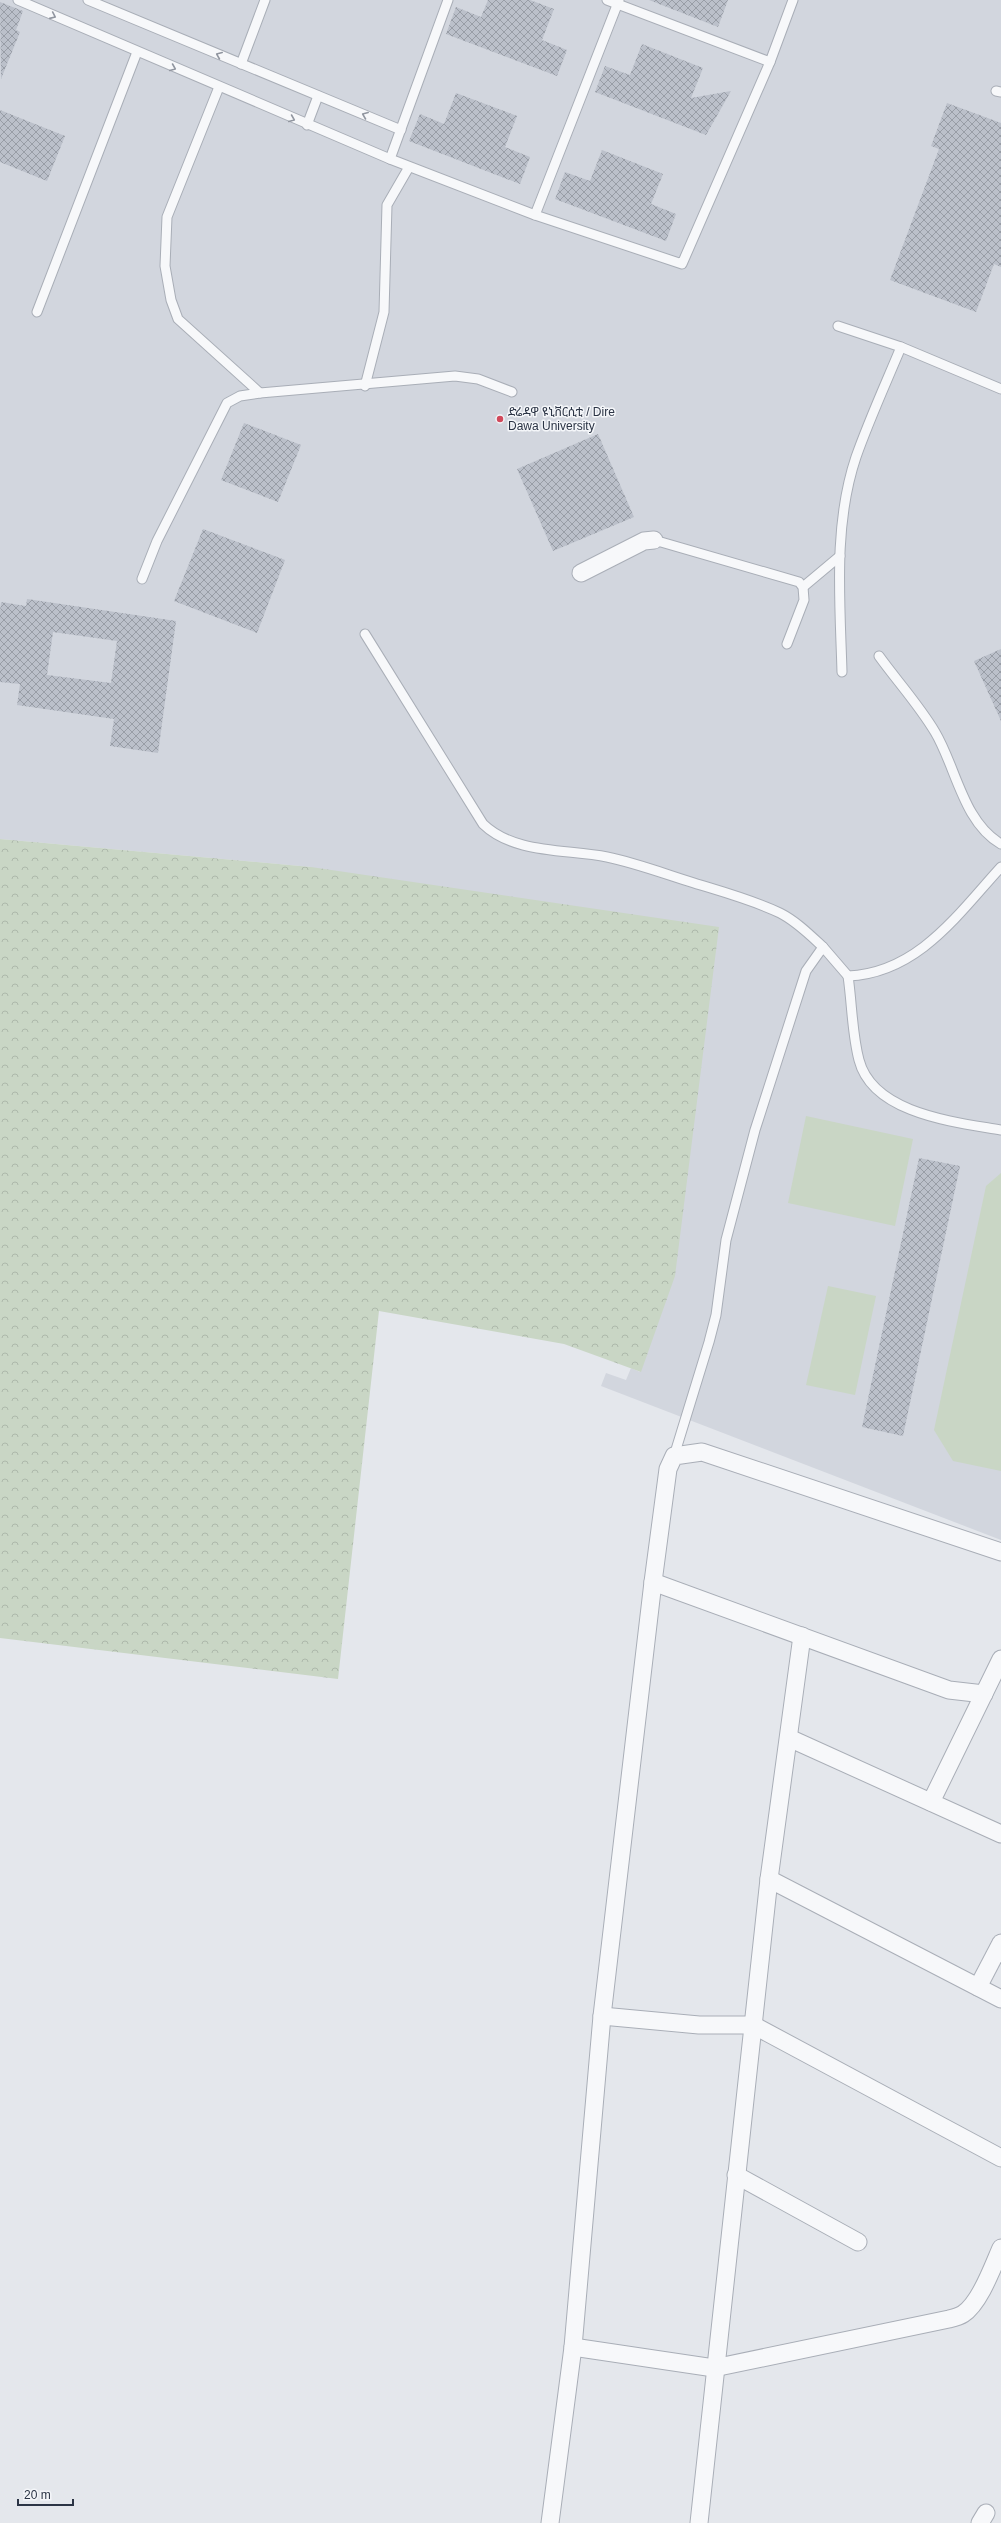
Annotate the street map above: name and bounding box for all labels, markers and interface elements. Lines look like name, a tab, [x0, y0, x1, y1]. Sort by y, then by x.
one-way arrow	[49, 11, 57, 19]
one-way arrow	[215, 52, 223, 60]
one-way arrow	[169, 63, 176, 71]
one-way arrow	[361, 112, 368, 120]
one-way arrow	[289, 114, 296, 122]
place label: ድሬዳዋ ዩኒቨርሲቲ / Dire Dawa University	[508, 405, 615, 433]
marker: ድሬዳዋ ዩኒቨርሲቲ / Dire Dawa University	[495, 414, 505, 424]
scale bar	[18, 2481, 73, 2507]
text: 20 m	[24, 2488, 51, 2502]

